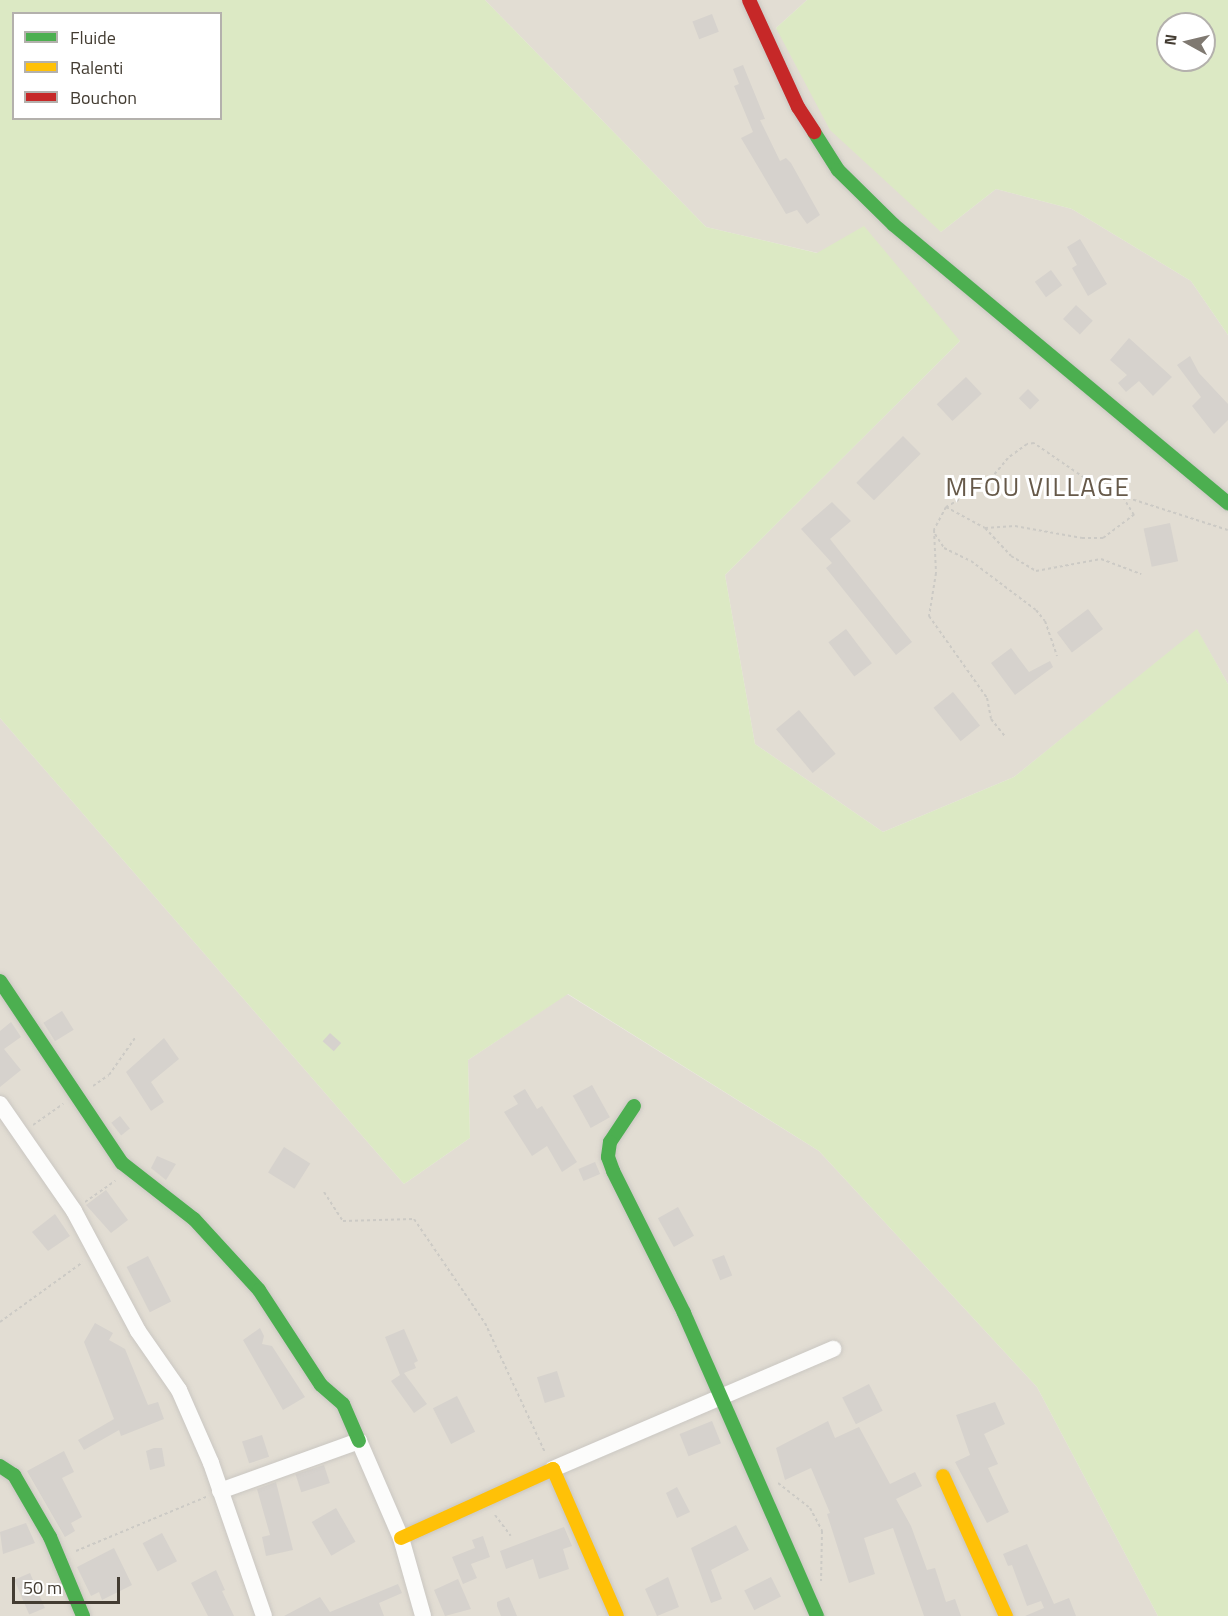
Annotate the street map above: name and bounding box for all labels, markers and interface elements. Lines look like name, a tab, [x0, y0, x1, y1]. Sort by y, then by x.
legend	[12, 12, 222, 120]
north arrow	[1156, 12, 1216, 72]
text: Fluide	[70, 24, 116, 51]
text: N	[1158, 33, 1183, 47]
text: Ralenti	[70, 54, 123, 81]
text: Bouchon	[70, 84, 137, 111]
district label: MFOU VILLAGE	[946, 471, 1130, 503]
scale bar	[15, 1565, 123, 1603]
text: 50 m	[23, 1574, 62, 1601]

